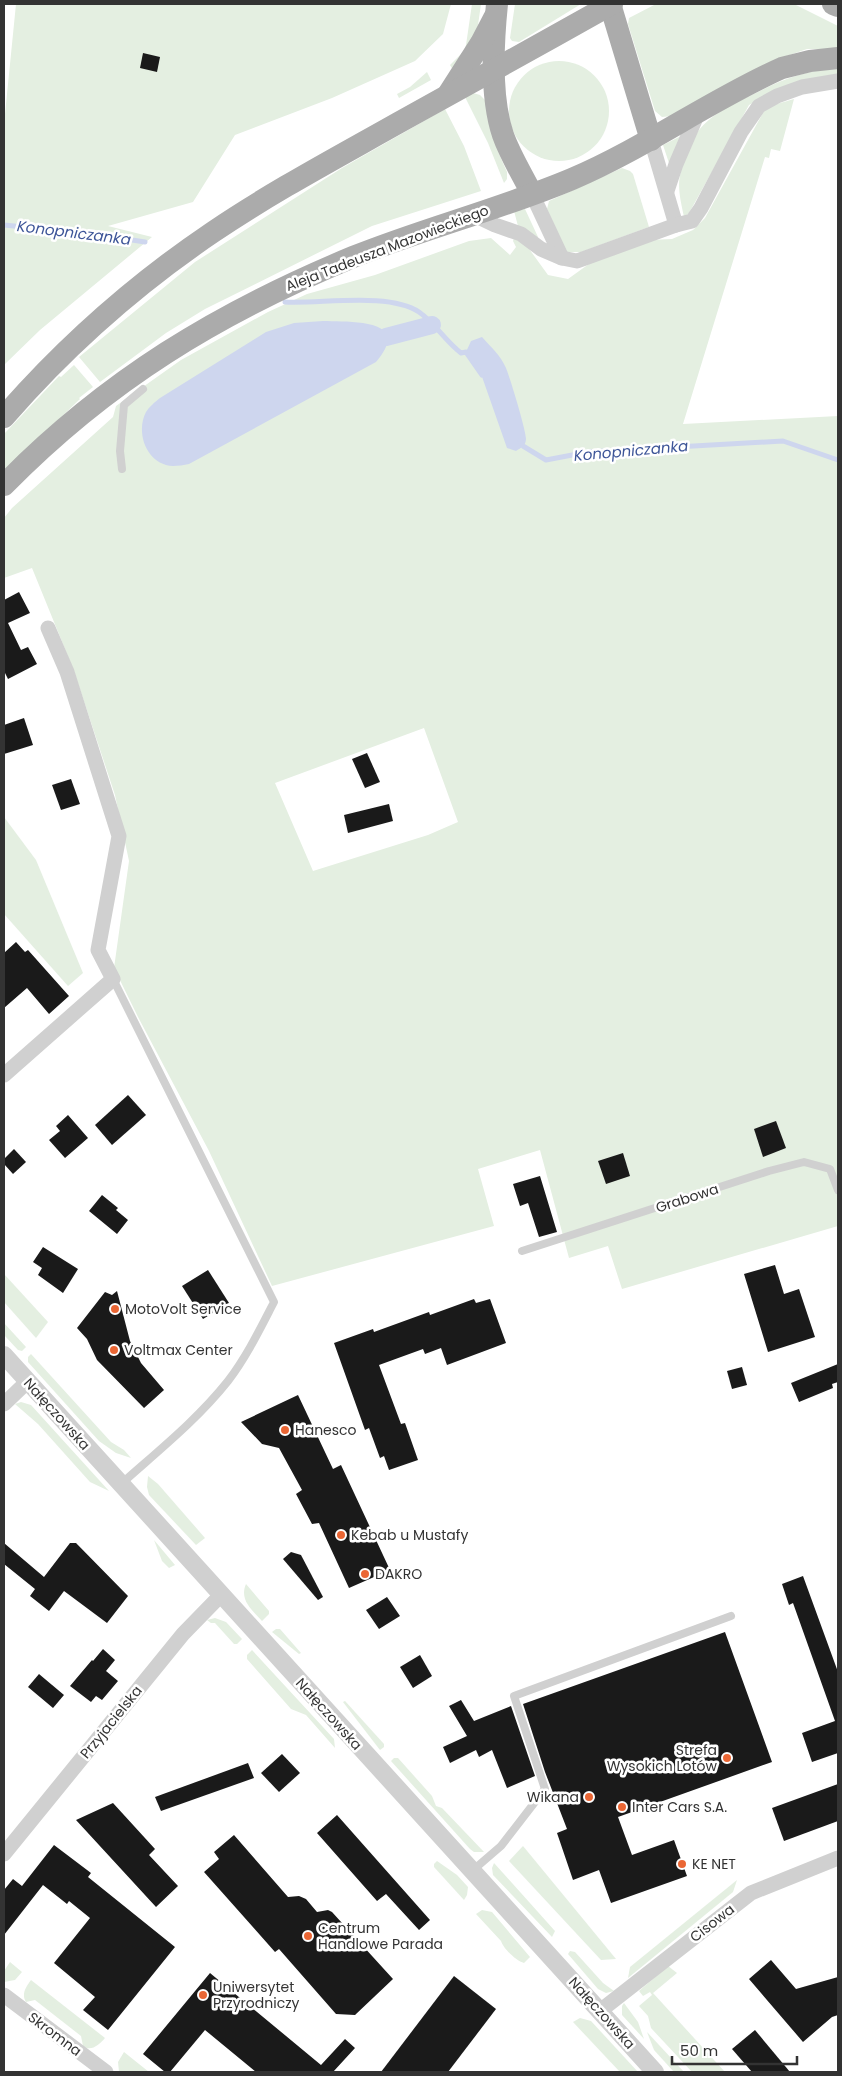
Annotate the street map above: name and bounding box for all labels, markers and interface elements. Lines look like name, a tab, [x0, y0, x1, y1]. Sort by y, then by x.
street label: Aleja Tadeusza Mazowieckiego	[283, 200, 491, 296]
water label: Konopniczanka	[16, 215, 132, 250]
water label: Konopniczanka	[573, 435, 689, 466]
street label: Grabowa	[653, 1178, 721, 1218]
place label: MotoVolt Service	[125, 1299, 242, 1319]
marker: MotoVolt Service	[109, 1303, 121, 1315]
place label: Voltmax Center	[124, 1340, 233, 1360]
marker: Voltmax Center	[108, 1344, 120, 1356]
street label: Nałęczowska	[19, 1374, 95, 1454]
place label: Hanesco	[295, 1420, 357, 1440]
marker: Hanesco	[279, 1424, 291, 1436]
place label: Kebab u Mustafy	[351, 1525, 468, 1545]
marker: Kebab u Mustafy	[335, 1529, 347, 1541]
place label: DAKRO	[375, 1564, 422, 1584]
marker: DAKRO	[359, 1568, 371, 1580]
street label: Nałęczowska	[291, 1674, 367, 1754]
street label: Przyjacielska	[75, 1681, 147, 1763]
place label: Strefa Wysokich Lotów	[607, 1740, 718, 1776]
marker: Strefa Wysokich Lotów	[721, 1752, 733, 1764]
place label: Wikana	[527, 1787, 579, 1807]
marker: Wikana	[583, 1791, 595, 1803]
place label: Inter Cars S.A.	[632, 1797, 727, 1817]
marker: Inter Cars S.A.	[616, 1801, 628, 1813]
place label: KE NET	[692, 1854, 736, 1874]
marker: KE NET	[676, 1858, 688, 1870]
street label: Cisowa	[686, 1899, 738, 1947]
place label: Centrum Handlowe Parada	[318, 1918, 443, 1954]
marker: Centrum Handlowe Parada	[302, 1930, 314, 1942]
street label: Nałęczowska	[564, 1973, 640, 2053]
place label: Uniwersytet Przyrodniczy	[213, 1977, 299, 2013]
marker: Uniwersytet Przyrodniczy	[197, 1989, 209, 2001]
street label: Skromna	[24, 2007, 86, 2061]
scale bar	[672, 2034, 797, 2066]
text: 50 m	[680, 2040, 718, 2061]

